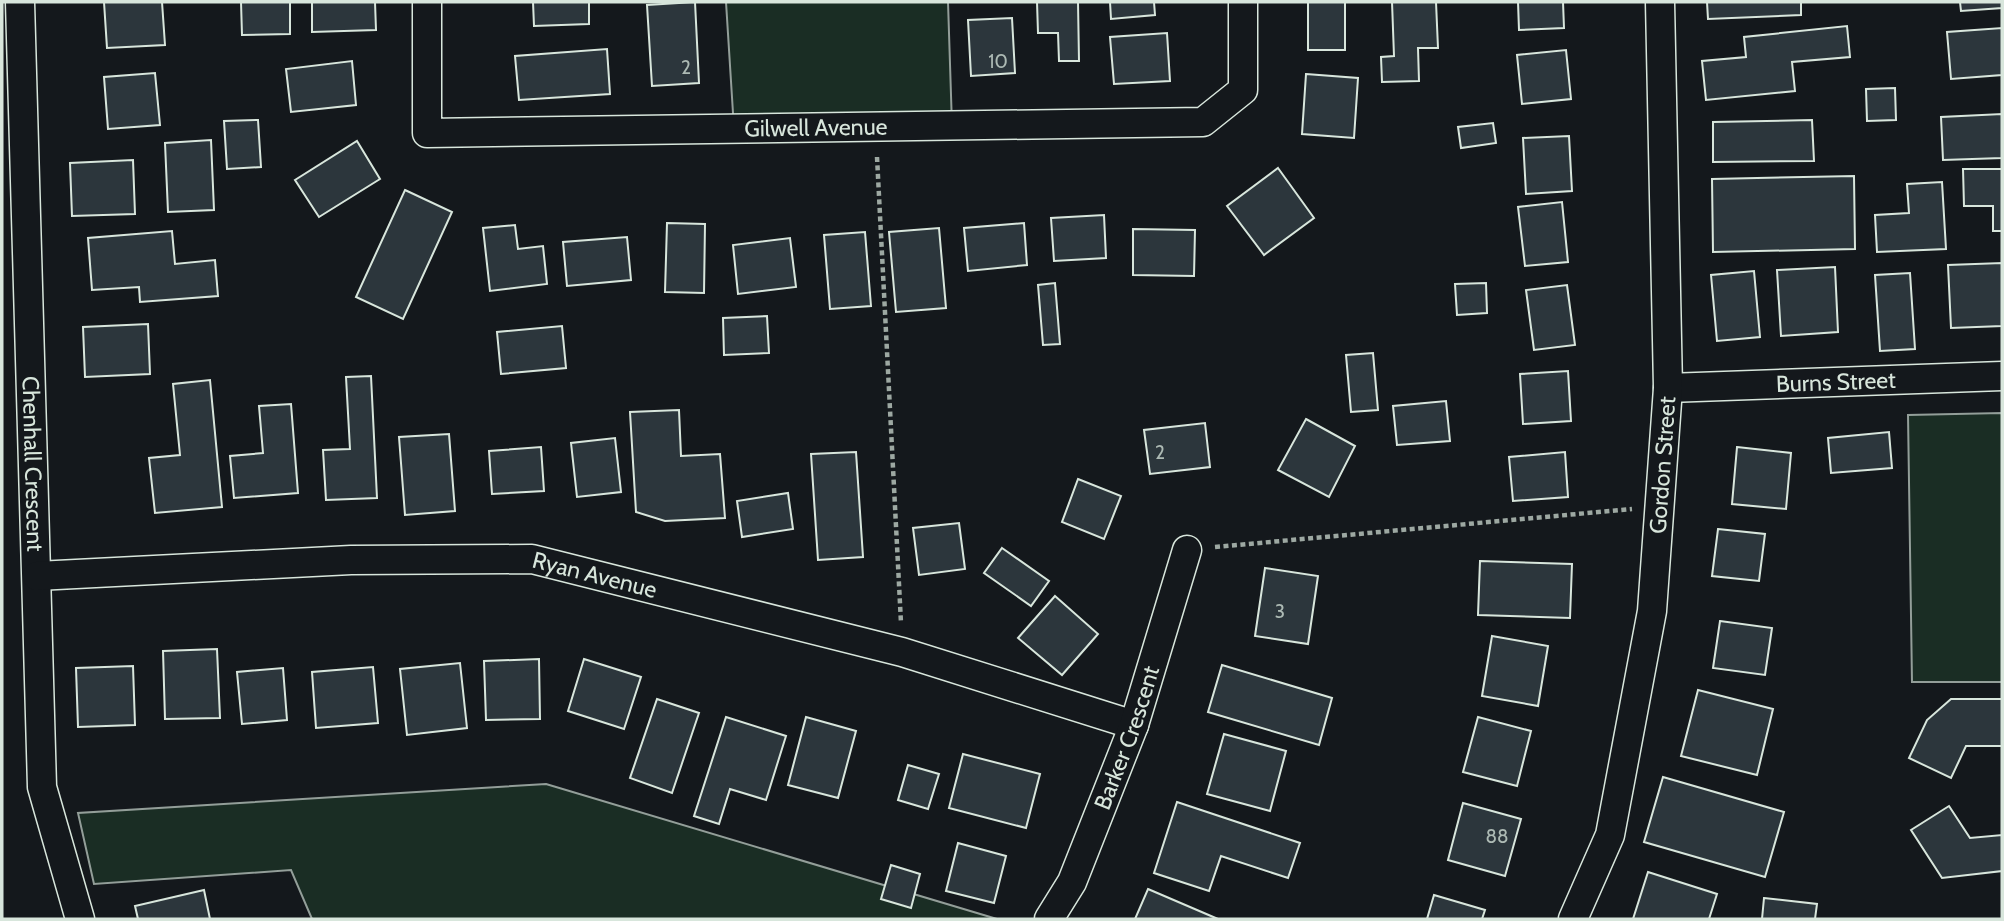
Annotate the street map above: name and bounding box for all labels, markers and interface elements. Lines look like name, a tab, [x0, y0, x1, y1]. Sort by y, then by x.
house number: 10	[988, 50, 1008, 73]
house number: 2	[681, 56, 691, 79]
street label: Gilwell Avenue	[744, 112, 888, 142]
street label: Burns Street	[1776, 366, 1896, 398]
street label: Chenhall Crescent	[16, 376, 49, 552]
street label: Gordon Street	[1644, 395, 1681, 535]
house number: 2	[1155, 441, 1165, 464]
street label: Ryan Avenue	[530, 546, 660, 604]
house number: 3	[1275, 600, 1285, 623]
street label: Barker Crescent	[1088, 662, 1165, 814]
house number: 88	[1485, 825, 1509, 848]

